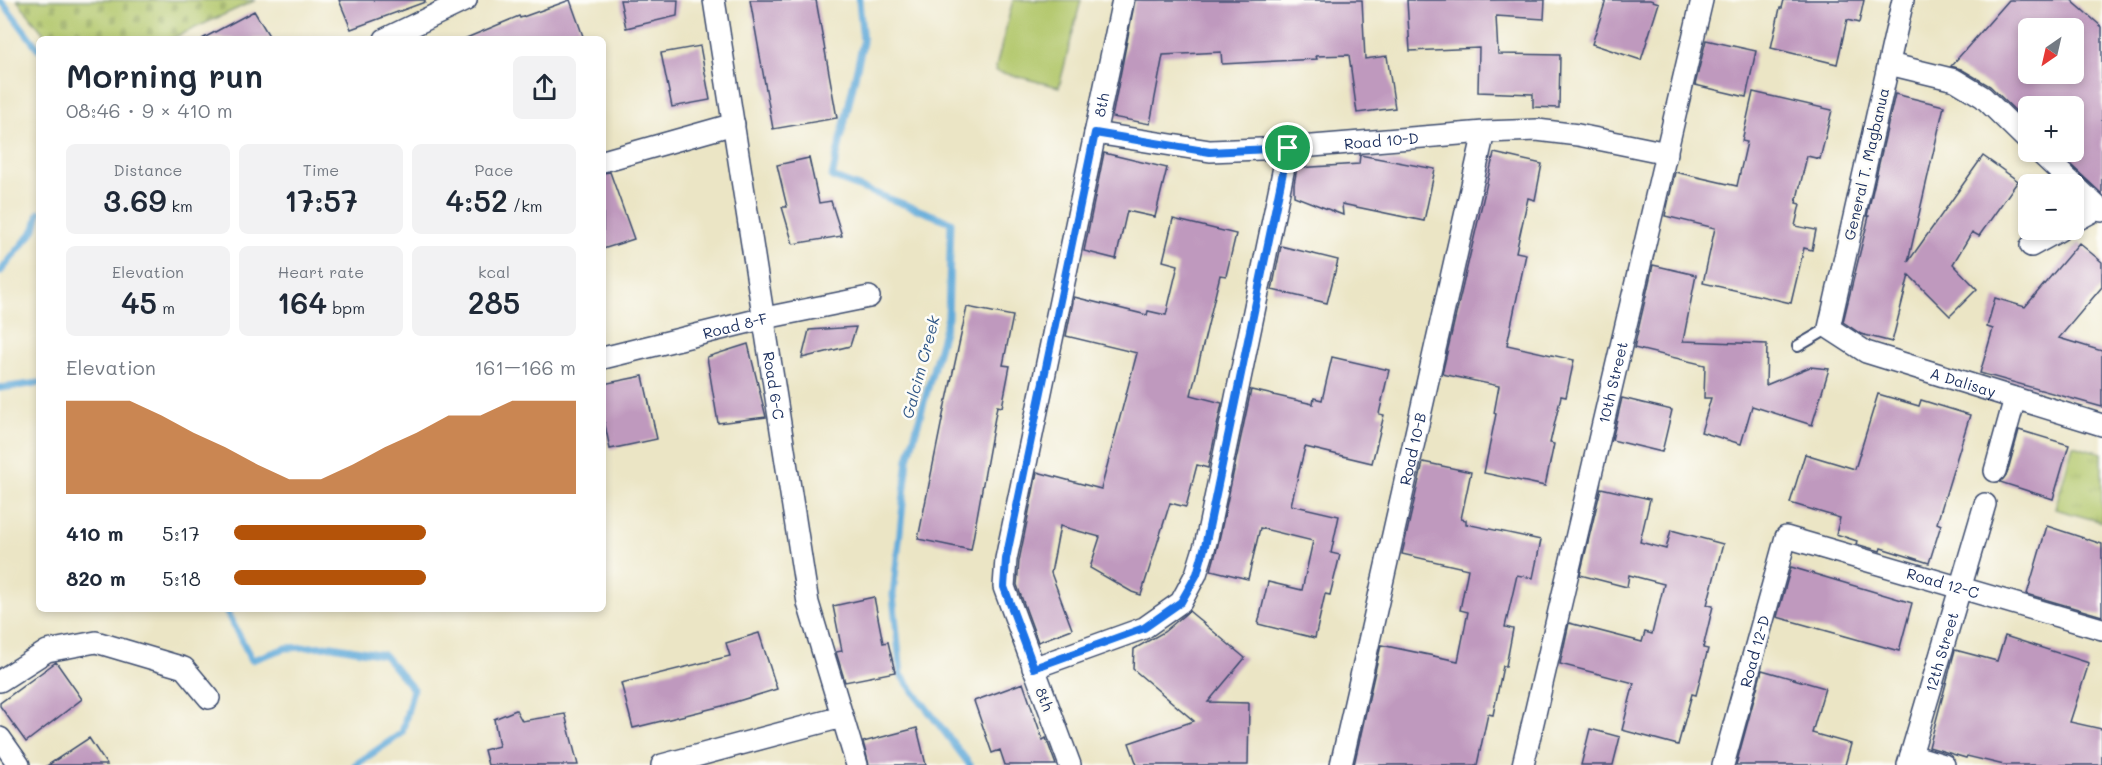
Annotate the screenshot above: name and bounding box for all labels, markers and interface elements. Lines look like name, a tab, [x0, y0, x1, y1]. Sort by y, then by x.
north arrow	[2018, 18, 2084, 84]
map controls	[2018, 18, 2084, 240]
text: Morning run	[66, 53, 263, 96]
button: share	[513, 56, 576, 119]
street label: General T. Magbanua	[1839, 86, 1893, 242]
street label: 8th	[1089, 91, 1113, 119]
button: +	[2018, 96, 2084, 162]
text: 08:46 · 9 × 410 m	[66, 97, 233, 123]
pin	[1262, 122, 1313, 173]
street label: Road 10-D	[1343, 127, 1419, 153]
icon: arrive	[1271, 131, 1304, 164]
text: Distance	[114, 159, 182, 180]
text: Time	[303, 159, 339, 180]
text: Pace	[474, 159, 514, 180]
button: −	[2018, 174, 2084, 240]
text: 3.69	[103, 180, 166, 220]
text: 17:57	[284, 180, 358, 220]
text: 4:52	[445, 180, 508, 220]
text: km	[166, 195, 193, 216]
text: /km	[508, 195, 543, 216]
text: Elevation	[112, 261, 184, 282]
text: Heart rate	[278, 261, 364, 282]
text: kcal	[478, 261, 510, 282]
text: 45	[121, 282, 157, 322]
text: 164	[277, 282, 327, 322]
text: 285	[468, 282, 520, 322]
text: m	[157, 297, 175, 318]
text: bpm	[327, 297, 365, 318]
street label: Road 8-F	[701, 308, 769, 343]
water label: Galcim Creek	[896, 313, 944, 421]
street label: 10th Street	[1593, 339, 1632, 425]
street label: Road 6-C	[759, 350, 789, 421]
text: Elevation	[66, 354, 156, 380]
text: 161–166 m	[474, 354, 576, 380]
street label: A Dalisay	[1928, 362, 1999, 402]
street label: Road 10-B	[1395, 411, 1430, 487]
text: 410 m	[66, 520, 123, 546]
text: 5:17	[162, 520, 200, 546]
street label: Road 12-C	[1904, 563, 1982, 603]
text: 820 m	[66, 565, 126, 591]
text: 5:18	[162, 565, 201, 591]
street label: 12th Street	[1920, 609, 1963, 694]
street label: Road 12-D	[1735, 613, 1774, 690]
street label: 8th	[1031, 684, 1059, 714]

